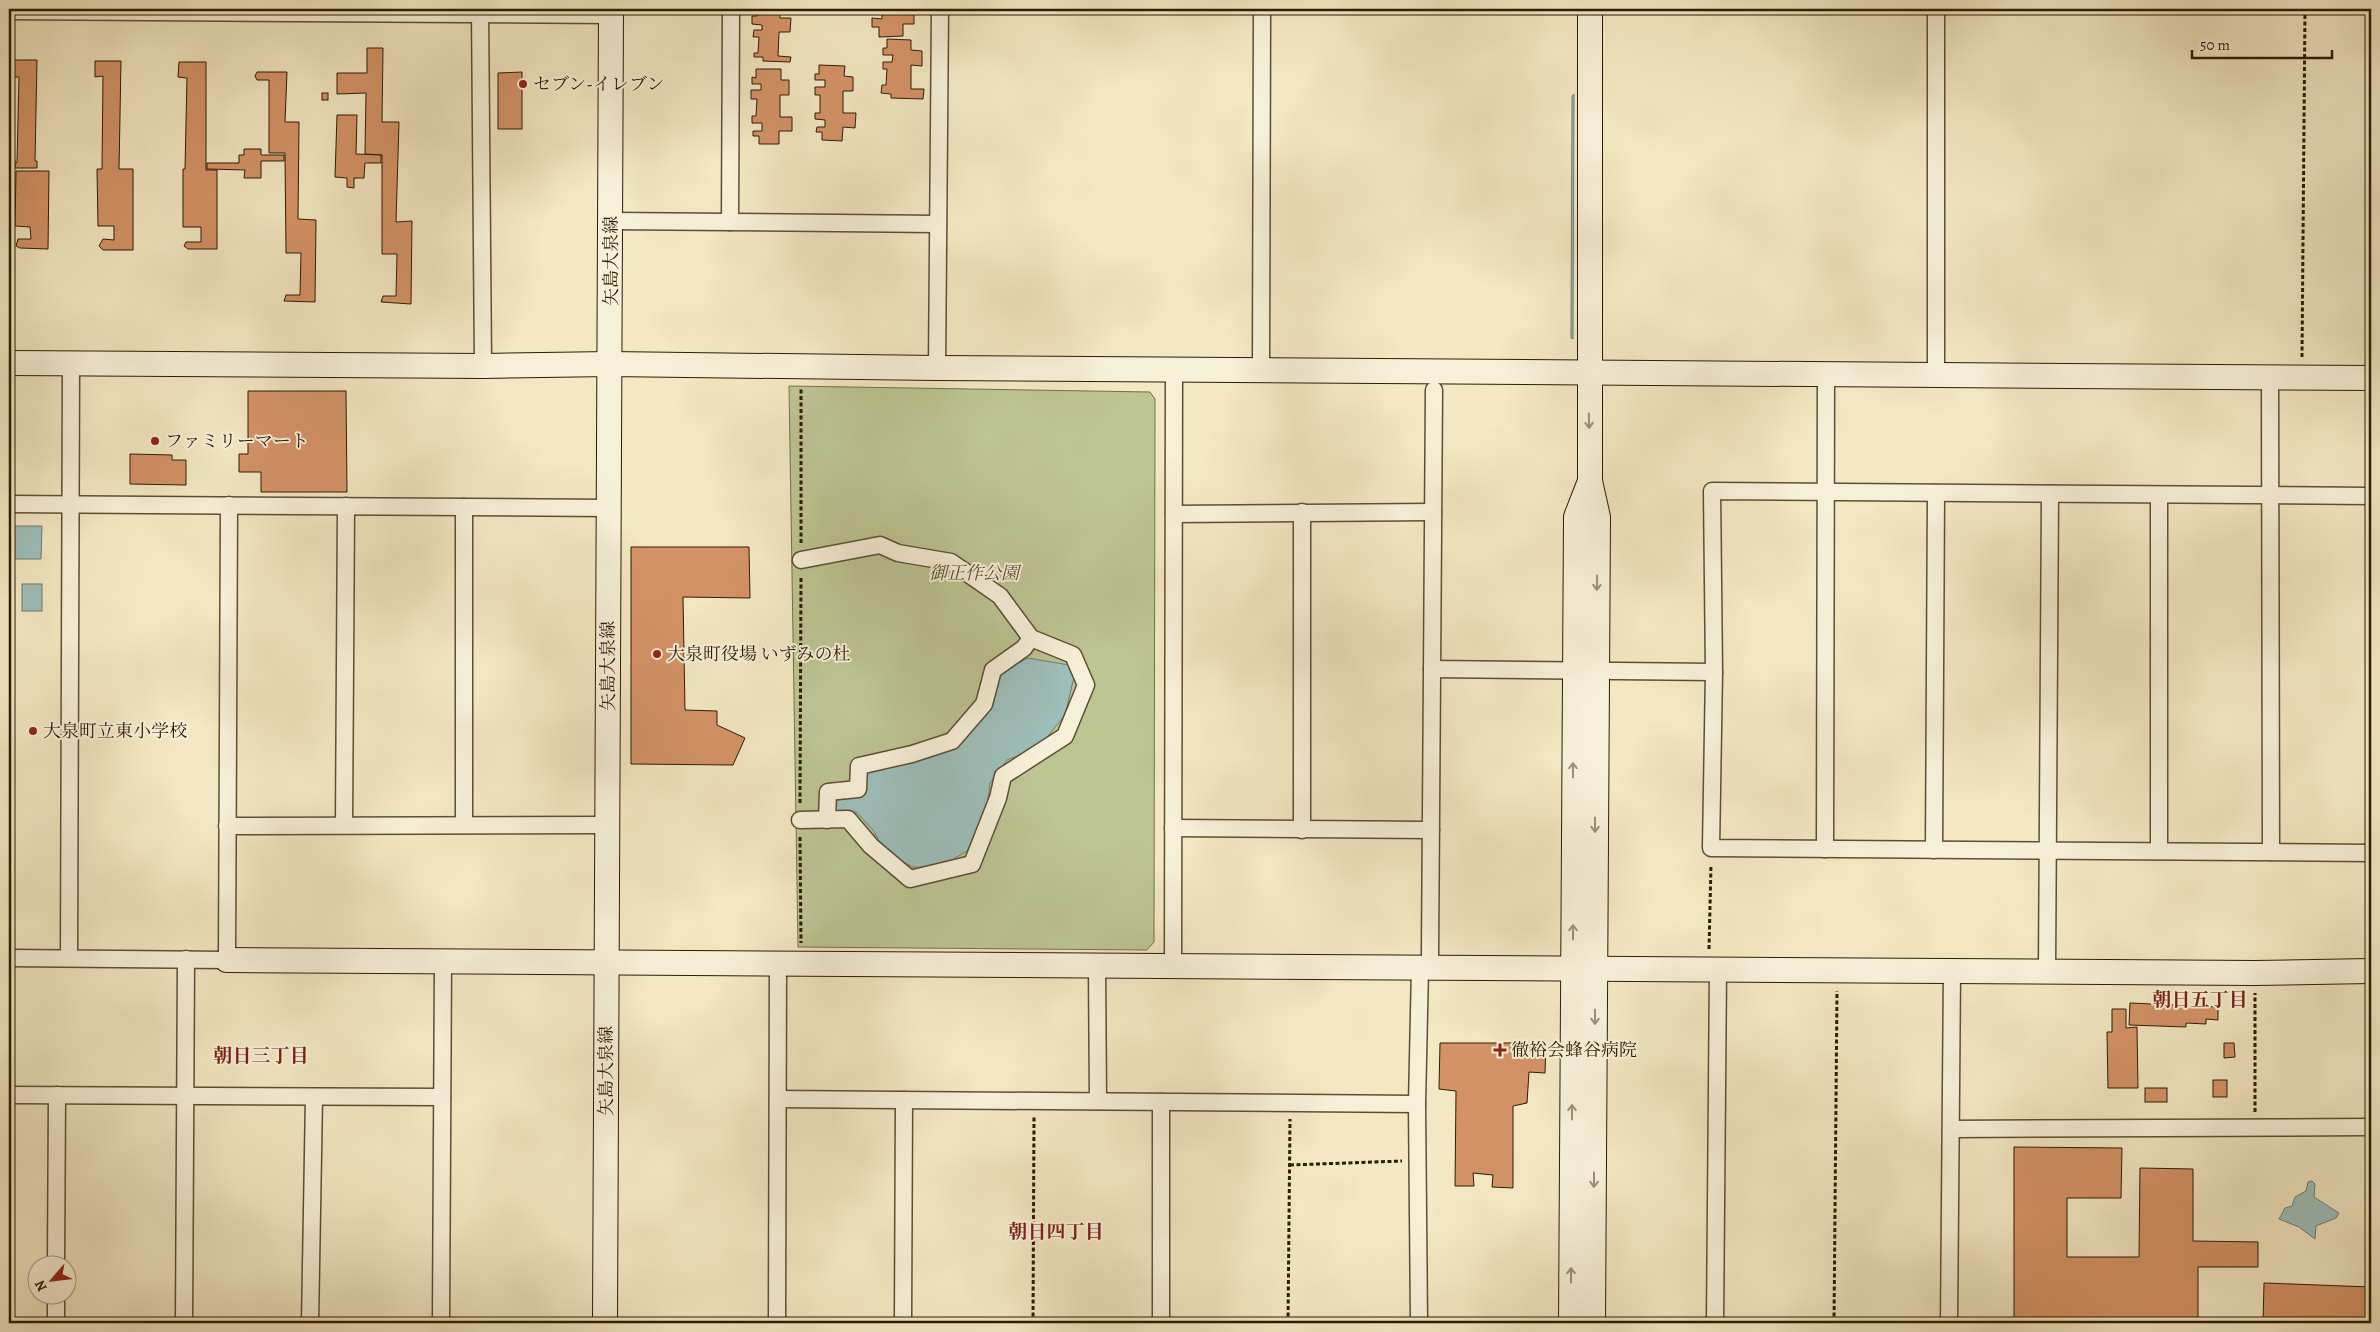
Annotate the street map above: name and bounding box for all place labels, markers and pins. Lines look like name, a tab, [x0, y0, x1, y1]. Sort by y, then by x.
place label: セブン-イレブン	[533, 72, 664, 96]
marker: セブン-イレブン	[517, 78, 529, 90]
place label: ファミリーマート	[165, 429, 309, 453]
marker: ファミリーマート	[149, 435, 161, 447]
place label: 大泉町役場 いずみの杜	[667, 642, 851, 666]
marker: 大泉町役場 いずみの杜	[651, 648, 663, 660]
place label: 大泉町立東小学校	[43, 719, 187, 743]
marker: 大泉町立東小学校	[27, 725, 39, 737]
place label: 徹裕会蜂谷病院	[1511, 1038, 1637, 1062]
marker: 徹裕会蜂谷病院	[1493, 1043, 1507, 1057]

